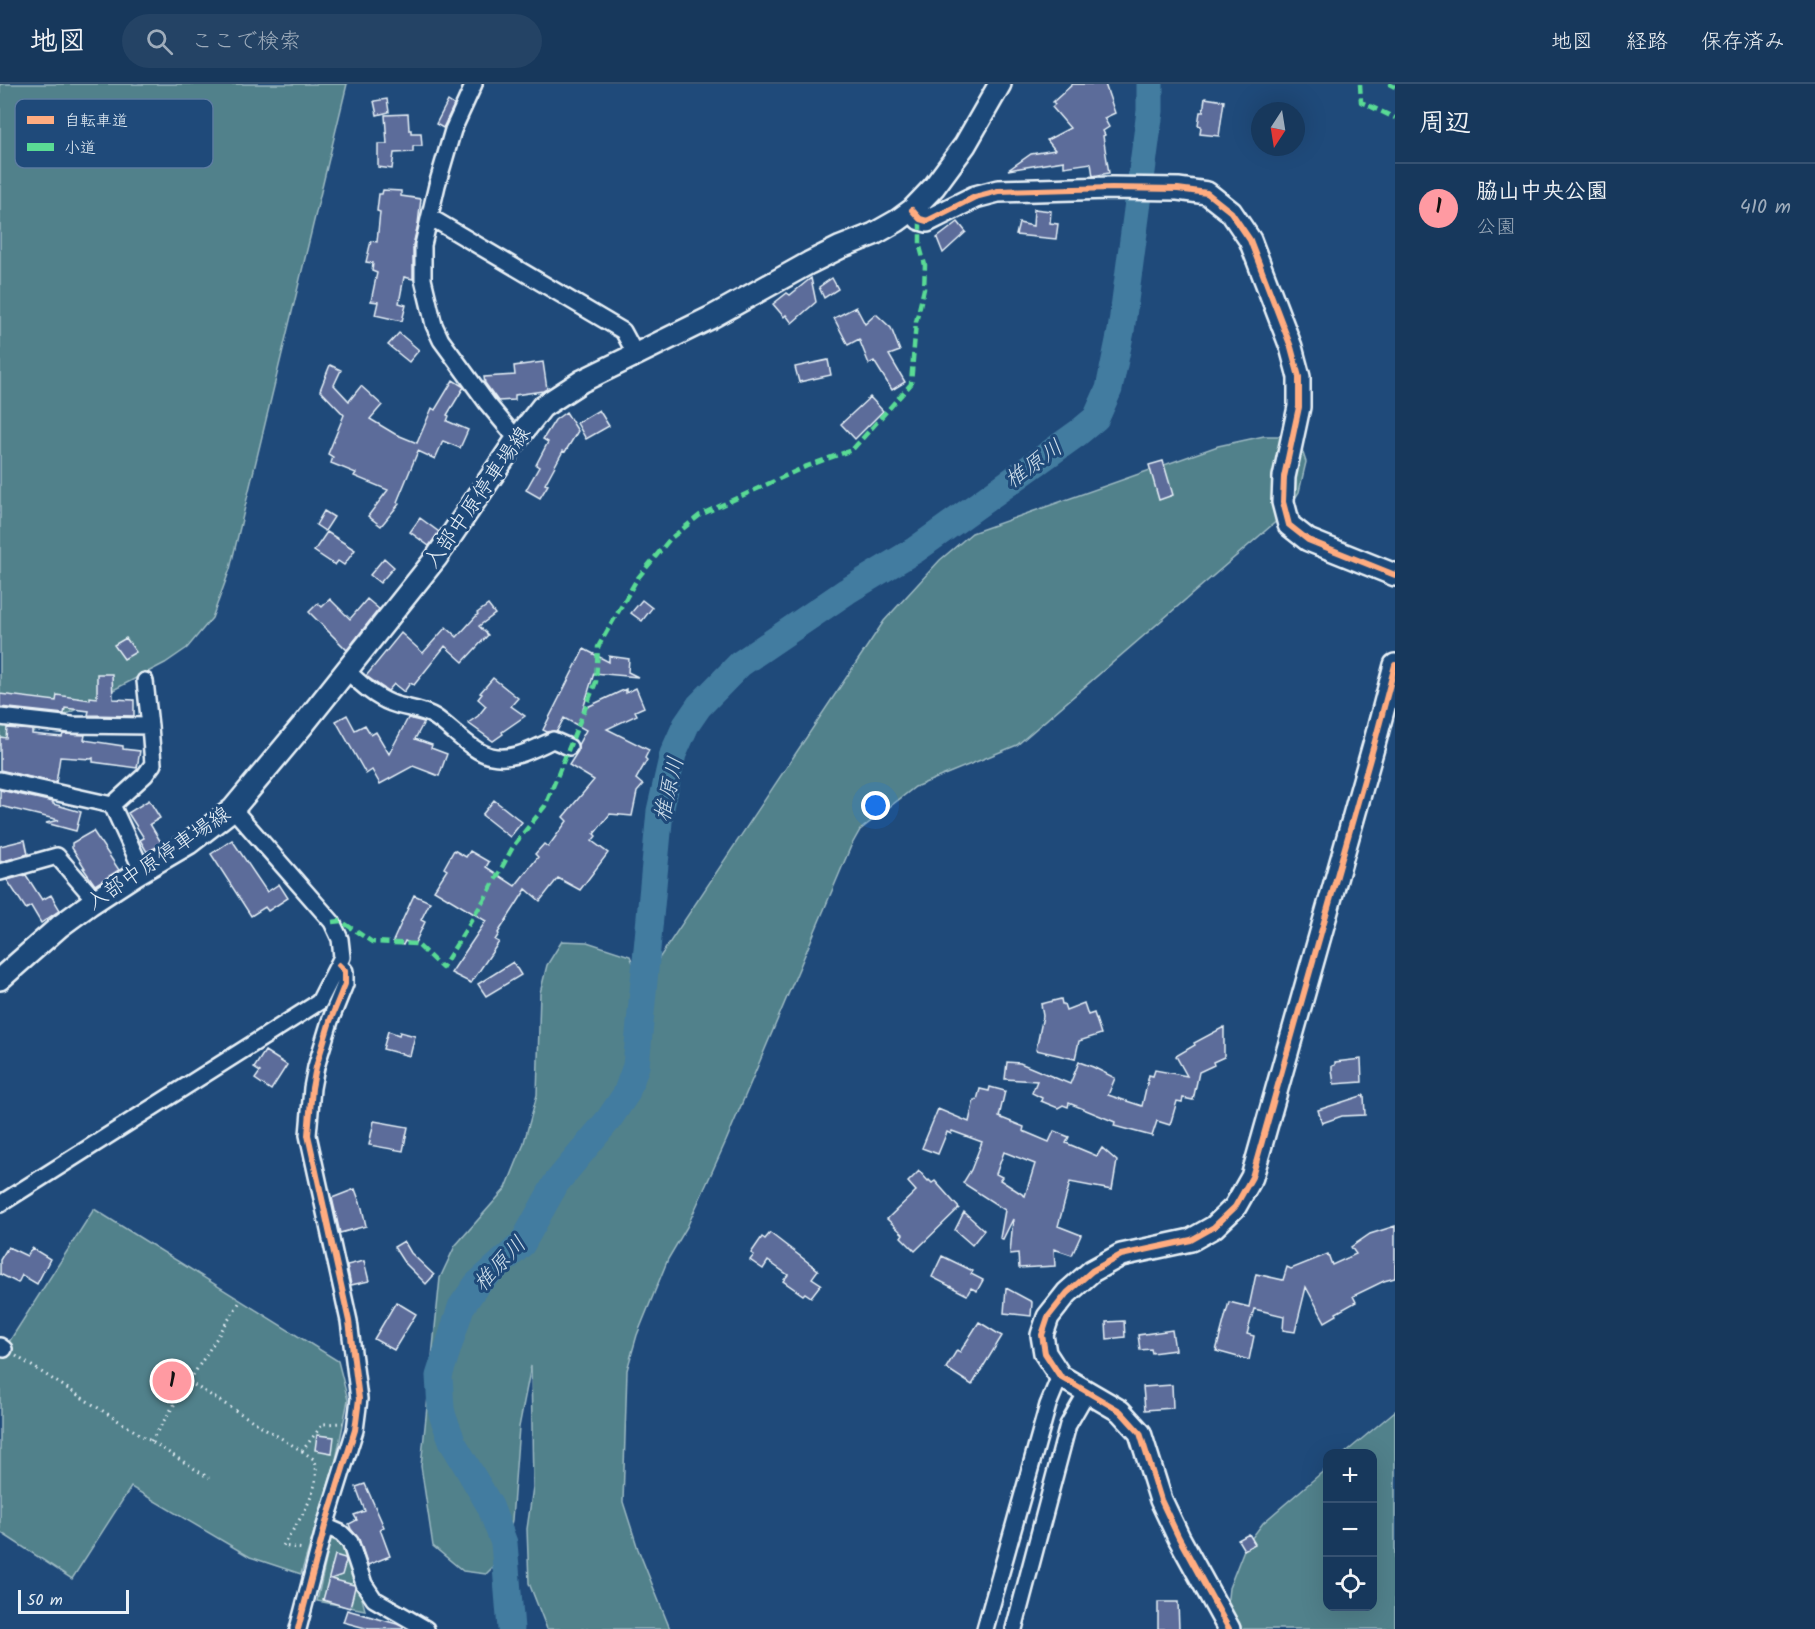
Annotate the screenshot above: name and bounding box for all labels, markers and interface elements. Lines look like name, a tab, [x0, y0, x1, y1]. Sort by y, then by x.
search box	[122, 14, 542, 68]
text: 地図	[30, 20, 86, 65]
icon: search	[143, 25, 176, 58]
text: ここで検索	[191, 25, 301, 60]
text: 地図	[1551, 26, 1593, 59]
text: 経路	[1626, 26, 1668, 59]
text: 保存済み	[1701, 26, 1785, 59]
legend	[15, 99, 213, 168]
north arrow	[1251, 102, 1305, 156]
text: 周辺	[1419, 103, 1471, 145]
text: 自転車道	[64, 109, 128, 134]
text: 小道	[64, 136, 96, 161]
text: 脇山中央公園	[1476, 175, 1608, 210]
text: 1	[1435, 192, 1442, 224]
text: 410 m	[1740, 192, 1791, 224]
text: 公園	[1476, 212, 1516, 244]
street label: 入部中原停車場線	[417, 420, 540, 576]
water label: 椎原川	[997, 431, 1071, 499]
water label: 椎原川	[646, 753, 695, 826]
your location	[861, 791, 890, 820]
street label: 入部中原停車場線	[80, 799, 238, 920]
water label: 椎原川	[466, 1229, 536, 1301]
pin: 1	[152, 1358, 192, 1404]
map controls	[1323, 1449, 1377, 1611]
button: +	[1323, 1449, 1377, 1503]
button: −	[1323, 1503, 1377, 1557]
button: locate	[1323, 1557, 1377, 1611]
scale bar	[18, 1587, 129, 1614]
text: 50 m	[27, 1588, 63, 1613]

